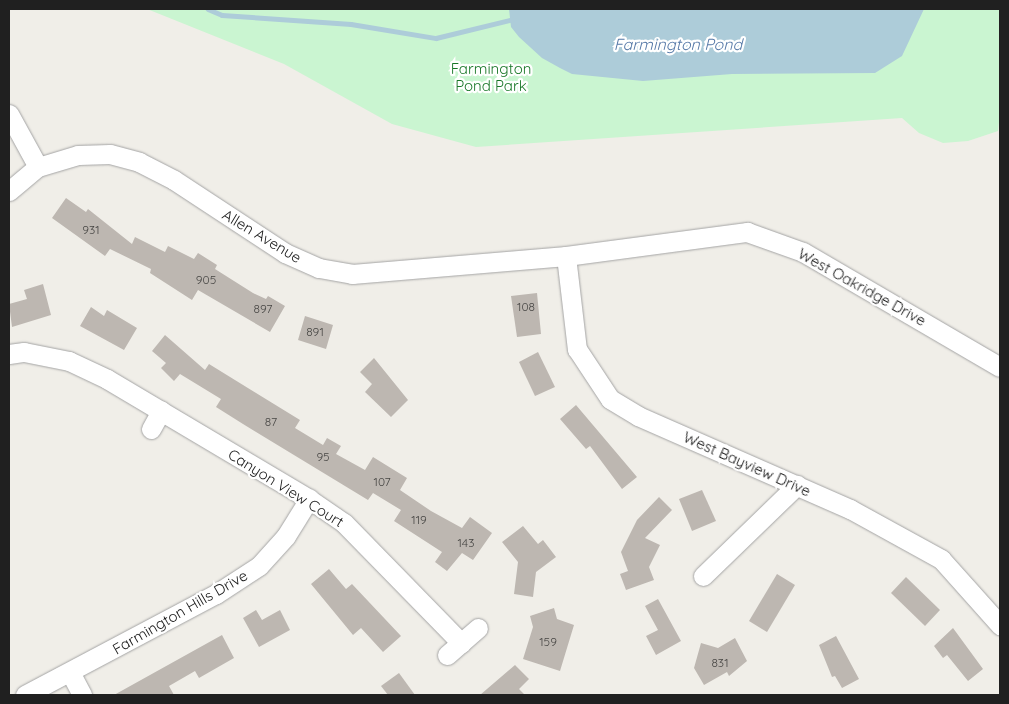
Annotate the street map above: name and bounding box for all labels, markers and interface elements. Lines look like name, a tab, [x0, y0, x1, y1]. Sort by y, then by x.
water label: Farmington Pond	[614, 34, 742, 54]
park label: Farmington Pond Park	[451, 59, 531, 94]
street label: Allen Avenue	[219, 205, 305, 267]
house number: 931	[82, 223, 100, 237]
street label: West Oakridge Drive	[795, 244, 929, 330]
house number: 905	[196, 273, 216, 287]
house number: 108	[517, 300, 535, 314]
house number: 897	[254, 302, 272, 316]
house number: 891	[306, 325, 324, 339]
house number: 87	[265, 415, 277, 429]
street label: West Bayview Drive	[681, 428, 813, 500]
street label: Canyon View Court	[225, 445, 347, 531]
house number: 95	[316, 450, 330, 464]
house number: 107	[373, 475, 391, 489]
house number: 119	[411, 513, 427, 527]
house number: 143	[458, 536, 474, 550]
street label: Farmington Hills Drive	[109, 566, 251, 658]
house number: 159	[539, 635, 557, 649]
house number: 831	[711, 656, 729, 670]

